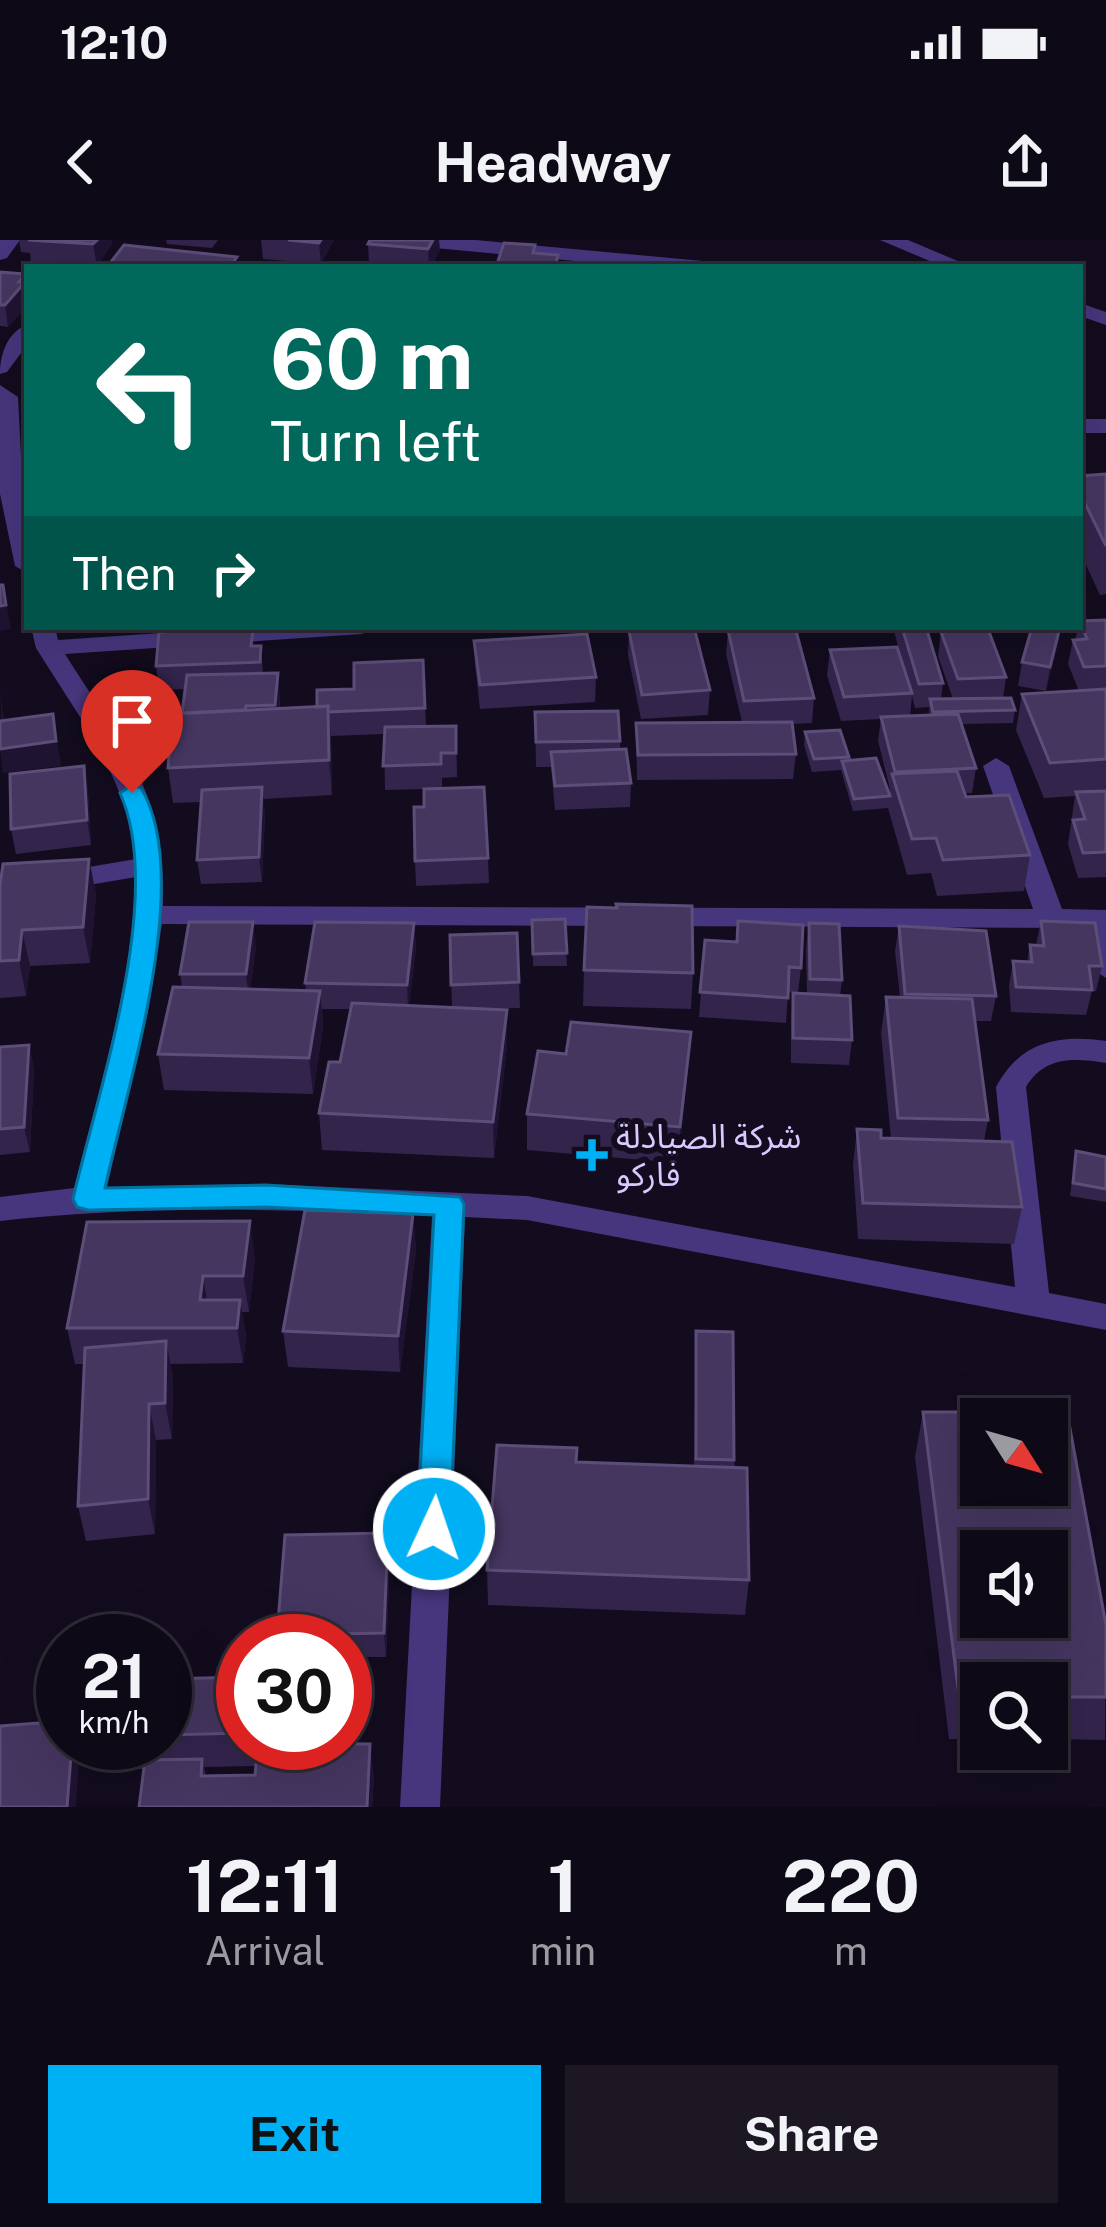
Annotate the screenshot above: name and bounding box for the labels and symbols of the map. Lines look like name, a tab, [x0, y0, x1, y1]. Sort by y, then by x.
pin	[81, 670, 183, 793]
place label: شركة الصيادلة فاركو	[616, 1117, 801, 1194]
marker: شركة الصيادلة فاركو	[579, 1142, 605, 1168]
north arrow	[960, 1398, 1068, 1506]
position arrow	[371, 1466, 497, 1592]
speed limit sign: 30	[216, 1614, 372, 1770]

